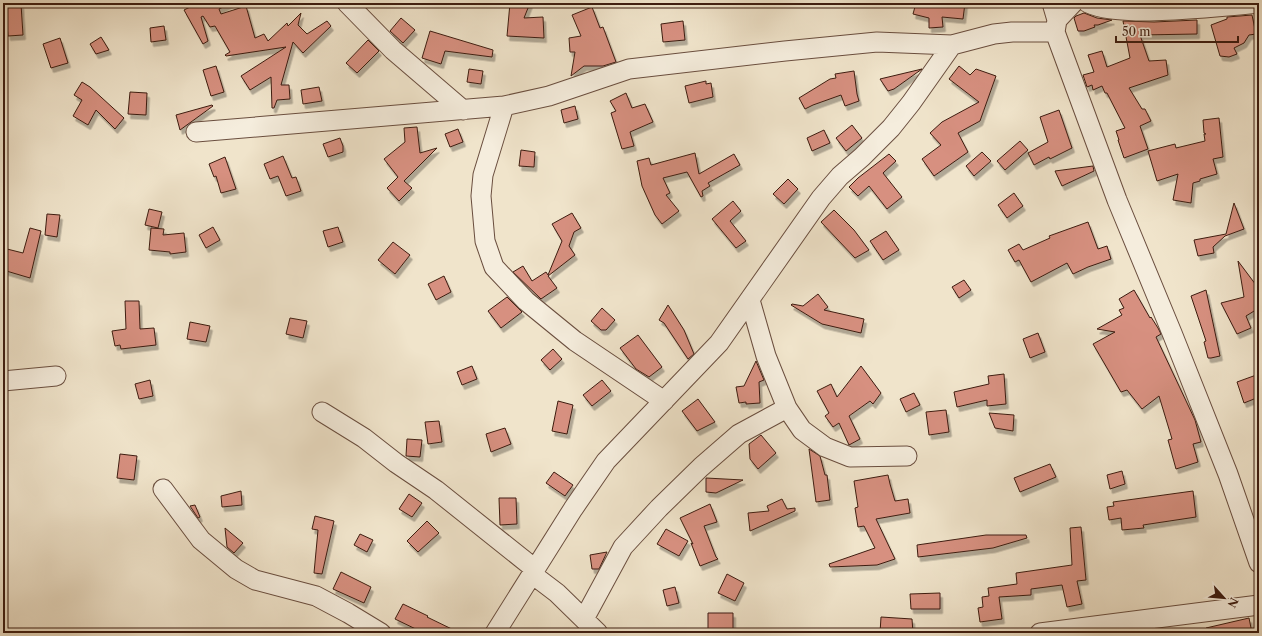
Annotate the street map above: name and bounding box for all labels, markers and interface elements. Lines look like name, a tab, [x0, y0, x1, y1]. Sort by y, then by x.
scale bar	[1116, 18, 1238, 44]
text: 50 m	[1122, 24, 1151, 39]
north arrow	[1204, 578, 1244, 618]
text: N	[1224, 595, 1241, 610]

